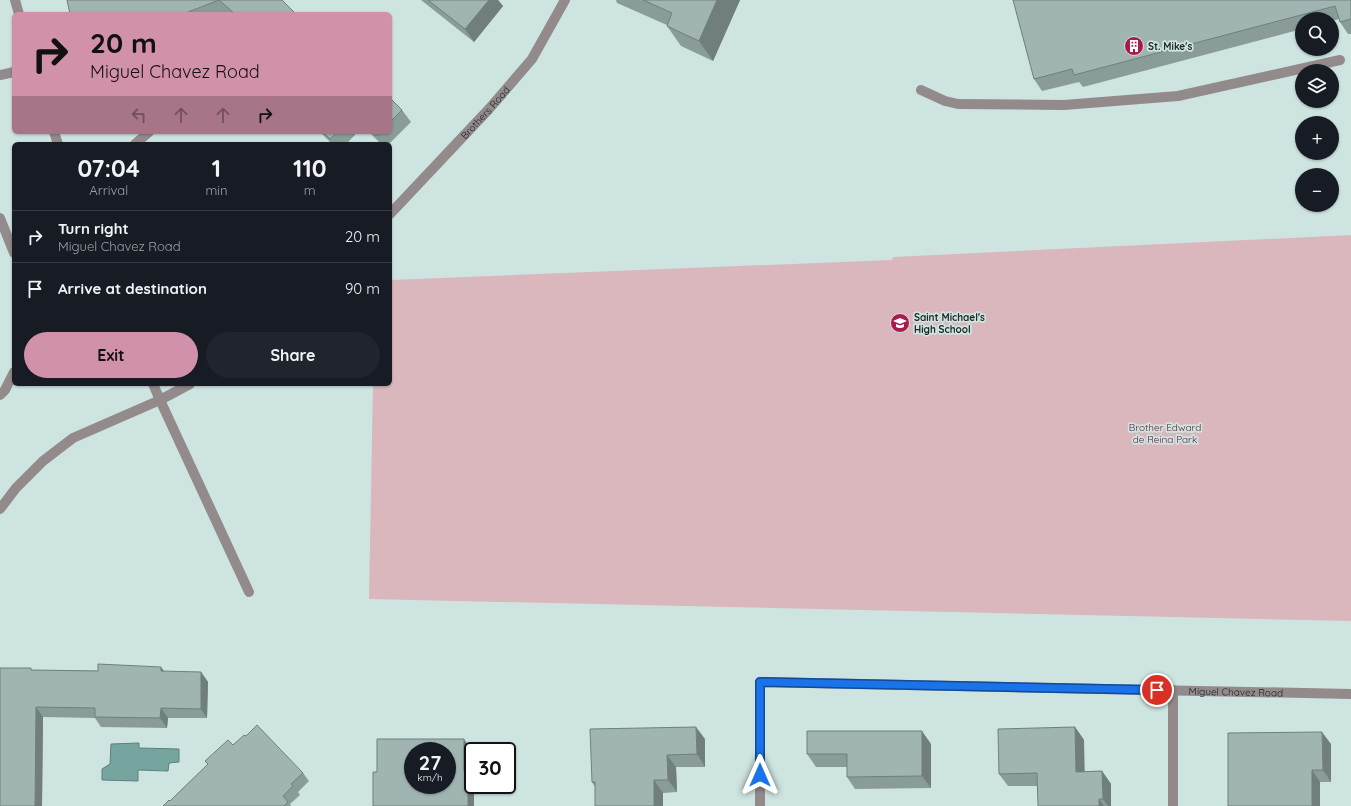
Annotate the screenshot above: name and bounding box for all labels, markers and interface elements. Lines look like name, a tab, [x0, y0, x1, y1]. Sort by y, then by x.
map controls	[1295, 12, 1339, 212]
button: search	[1295, 12, 1339, 56]
text: 20 m	[90, 25, 157, 60]
icon: right	[24, 28, 76, 80]
building icon: St. Mike's	[1123, 35, 1145, 57]
place label: St. Mike's	[1148, 40, 1192, 53]
text: Miguel Chavez Road	[90, 60, 260, 83]
button: layers	[1295, 64, 1339, 108]
street label: Brothers Road	[458, 83, 512, 142]
icon: left	[128, 104, 150, 126]
icon: ahead	[170, 104, 192, 126]
icon: ahead	[212, 104, 234, 126]
icon: right	[254, 104, 276, 126]
button: +	[1295, 116, 1339, 160]
text: 07:04	[78, 153, 140, 183]
text: 1	[212, 153, 221, 183]
text: 110	[293, 153, 326, 183]
button: −	[1295, 168, 1339, 212]
text: Arrival	[89, 182, 128, 198]
text: min	[205, 182, 228, 198]
text: m	[304, 182, 316, 198]
text: Turn right	[58, 219, 129, 238]
icon: right	[24, 226, 46, 248]
text: 20 m	[345, 227, 380, 246]
text: Miguel Chavez Road	[58, 238, 181, 254]
icon: arrive	[24, 278, 46, 300]
text: Arrive at destination	[58, 279, 207, 298]
text: 90 m	[345, 279, 380, 298]
place label: Saint Michael's High School	[914, 311, 985, 336]
school or university icon: Saint Michael's High School	[889, 312, 911, 334]
button: Exit	[24, 332, 198, 378]
button: Share	[206, 332, 380, 378]
park label: Brother Edward de Reina Park	[1129, 421, 1201, 446]
pin	[1140, 673, 1174, 707]
icon: arrive	[1146, 679, 1168, 701]
street label: Miguel Chavez Road	[1189, 684, 1283, 699]
speed limit sign: 30	[464, 742, 516, 794]
text: 27	[419, 750, 441, 775]
position arrow	[739, 754, 781, 796]
text: km/h	[417, 771, 443, 784]

